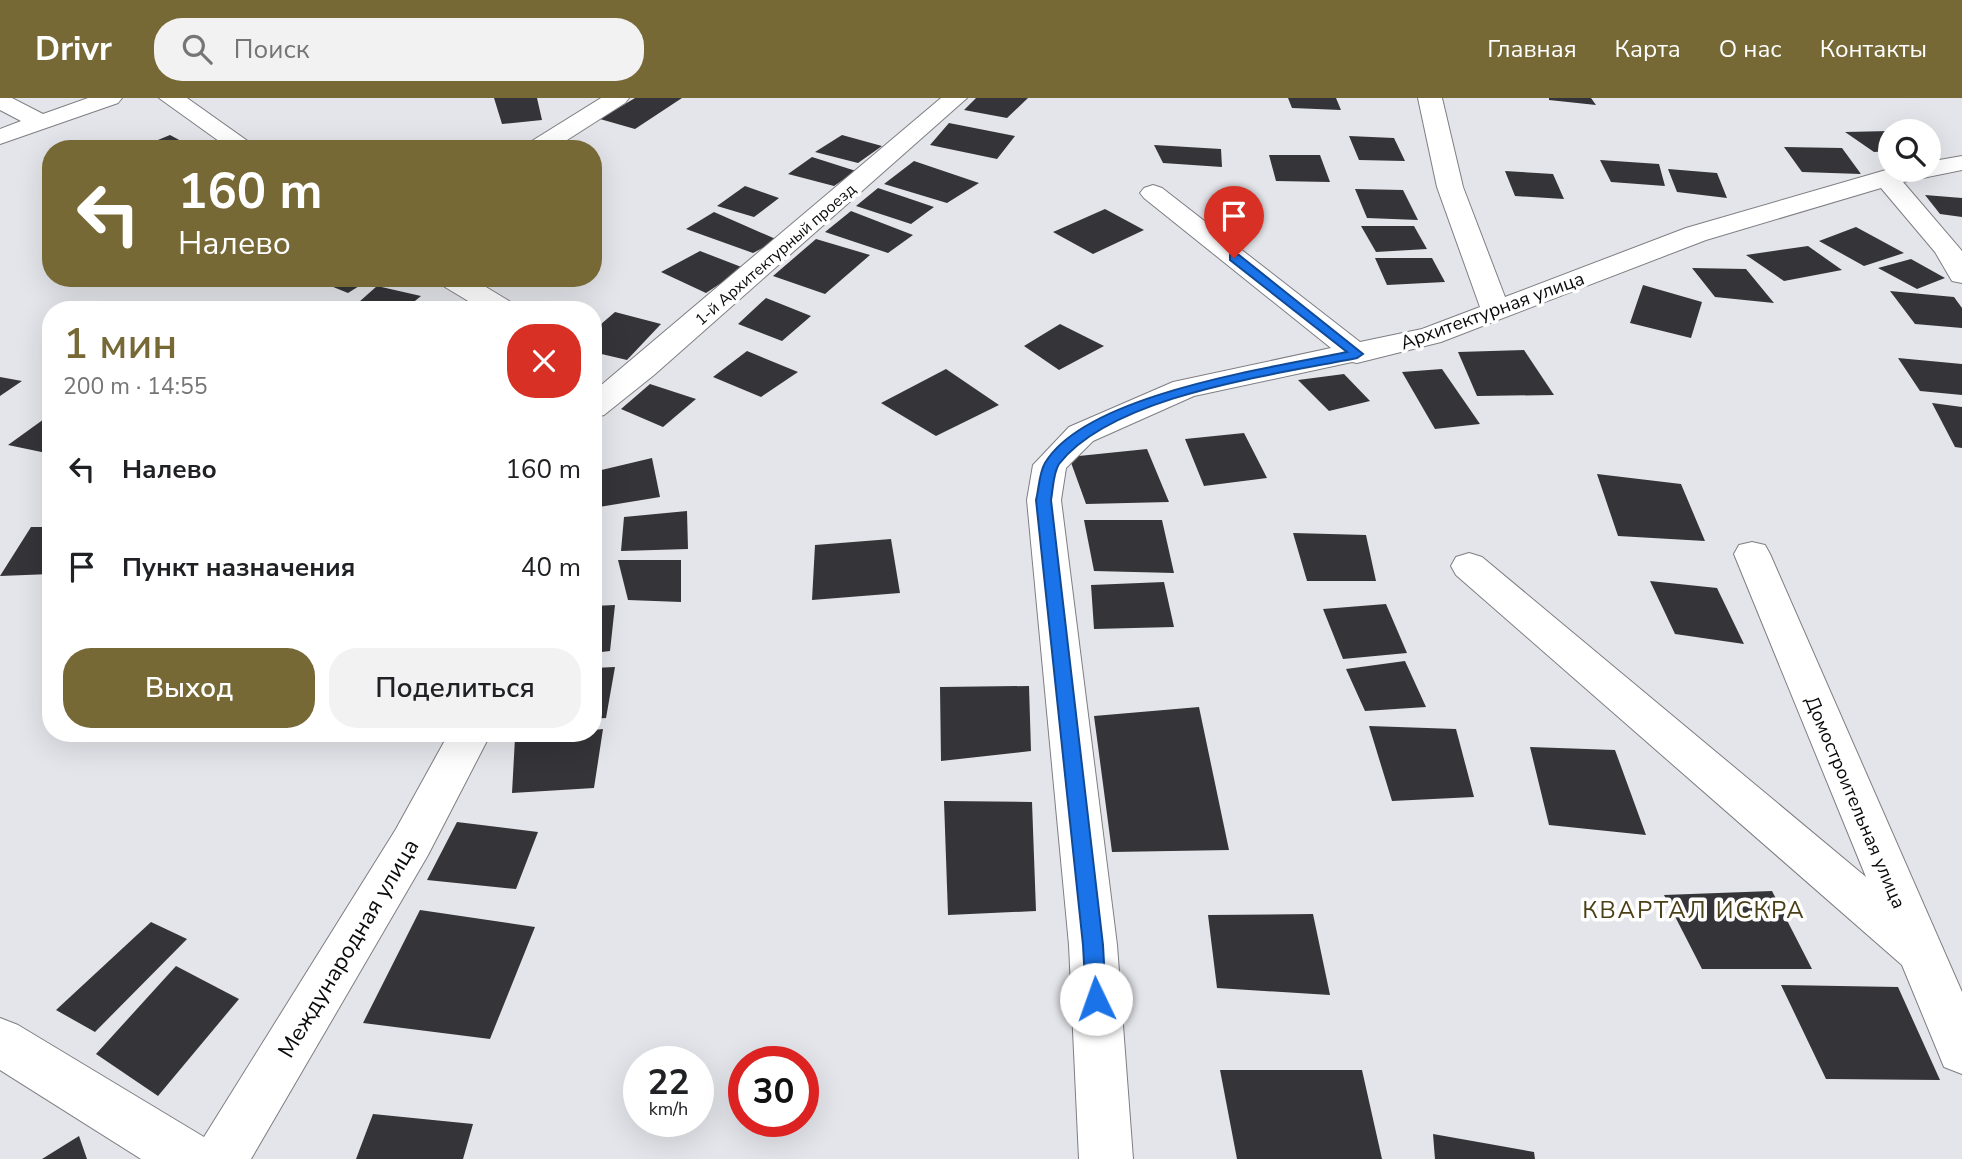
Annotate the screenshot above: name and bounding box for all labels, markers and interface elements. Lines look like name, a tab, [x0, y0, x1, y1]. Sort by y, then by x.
search box	[154, 18, 644, 81]
text: Drivr	[35, 27, 112, 72]
icon: search	[178, 30, 216, 68]
text: Поиск	[234, 32, 309, 67]
text: Главная	[1487, 33, 1577, 65]
text: Карта	[1615, 33, 1681, 65]
text: О нас	[1719, 33, 1782, 65]
text: Контакты	[1820, 33, 1927, 65]
map controls	[1878, 119, 1941, 182]
button: search	[1878, 119, 1941, 182]
text: 160 m	[178, 158, 322, 225]
icon: left	[63, 168, 154, 259]
street label: 1-й Архитектурный проезд	[690, 178, 861, 331]
pin	[1204, 186, 1264, 258]
icon: arrive	[1215, 197, 1253, 235]
text: Налево	[178, 222, 291, 265]
street label: Архитектурная улица	[1397, 266, 1588, 356]
text: 1 мин	[63, 316, 177, 373]
button: close	[507, 324, 581, 398]
text: 200 m · 14:55	[63, 371, 208, 402]
icon: left	[63, 450, 101, 488]
text: Налево	[122, 452, 217, 487]
text: 160 m	[505, 452, 581, 487]
icon: arrive	[63, 548, 101, 586]
text: Пункт назначения	[122, 550, 355, 585]
text: 40 m	[521, 550, 581, 585]
button: Выход	[63, 648, 315, 728]
button: Поделиться	[329, 648, 581, 728]
street label: Домостроительная улица	[1798, 692, 1912, 913]
street label: Международная улица	[271, 833, 426, 1064]
district label: КВАРТАЛ ИСКРА	[1582, 894, 1806, 926]
position arrow	[1059, 962, 1133, 1036]
speed limit sign: 30	[728, 1046, 819, 1137]
text: 22	[647, 1059, 690, 1106]
text: km/h	[649, 1097, 688, 1121]

